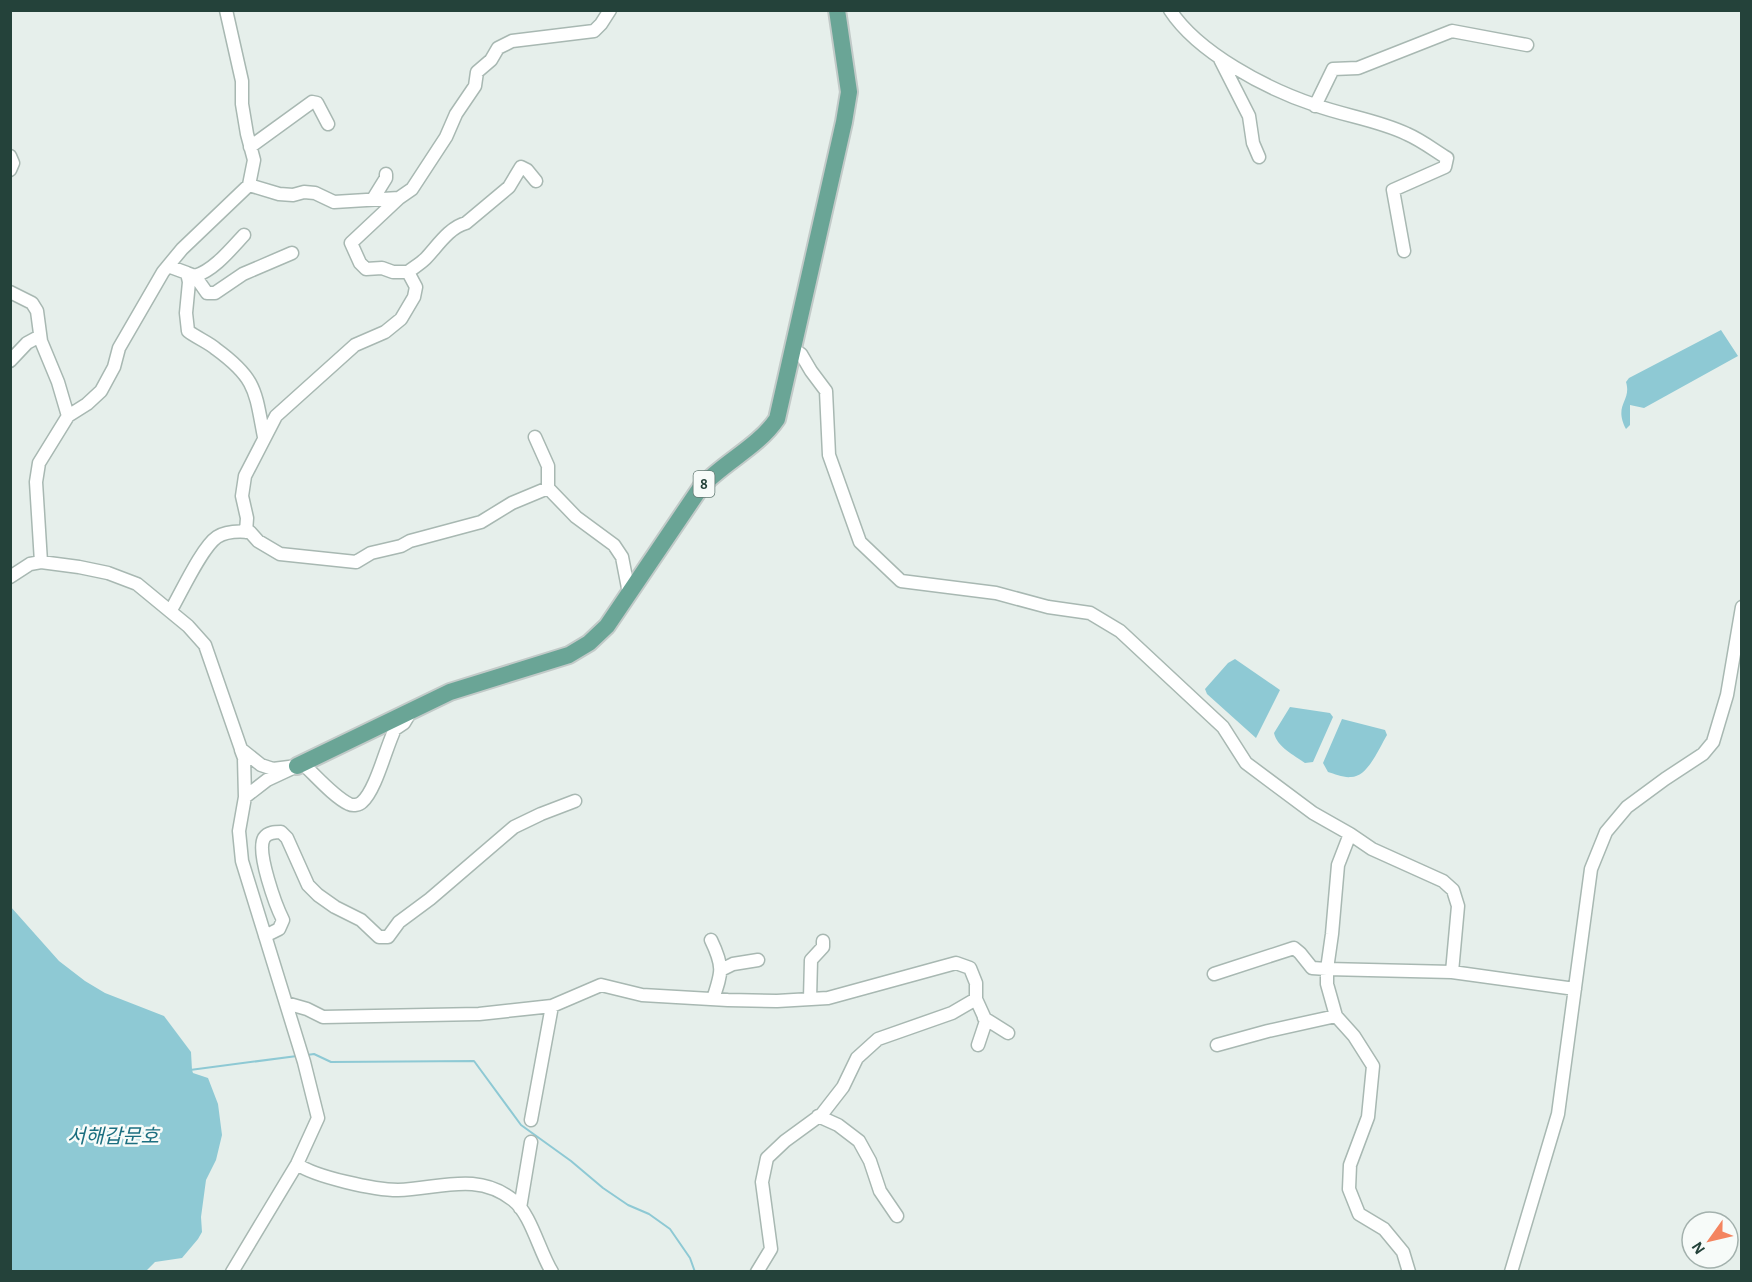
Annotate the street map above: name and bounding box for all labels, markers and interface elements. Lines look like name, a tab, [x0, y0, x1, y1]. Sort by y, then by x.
road number: 8	[694, 471, 714, 497]
water label: 서해갑문호	[67, 1126, 161, 1147]
north arrow	[1680, 1210, 1740, 1270]
text: N	[1689, 1239, 1708, 1257]

